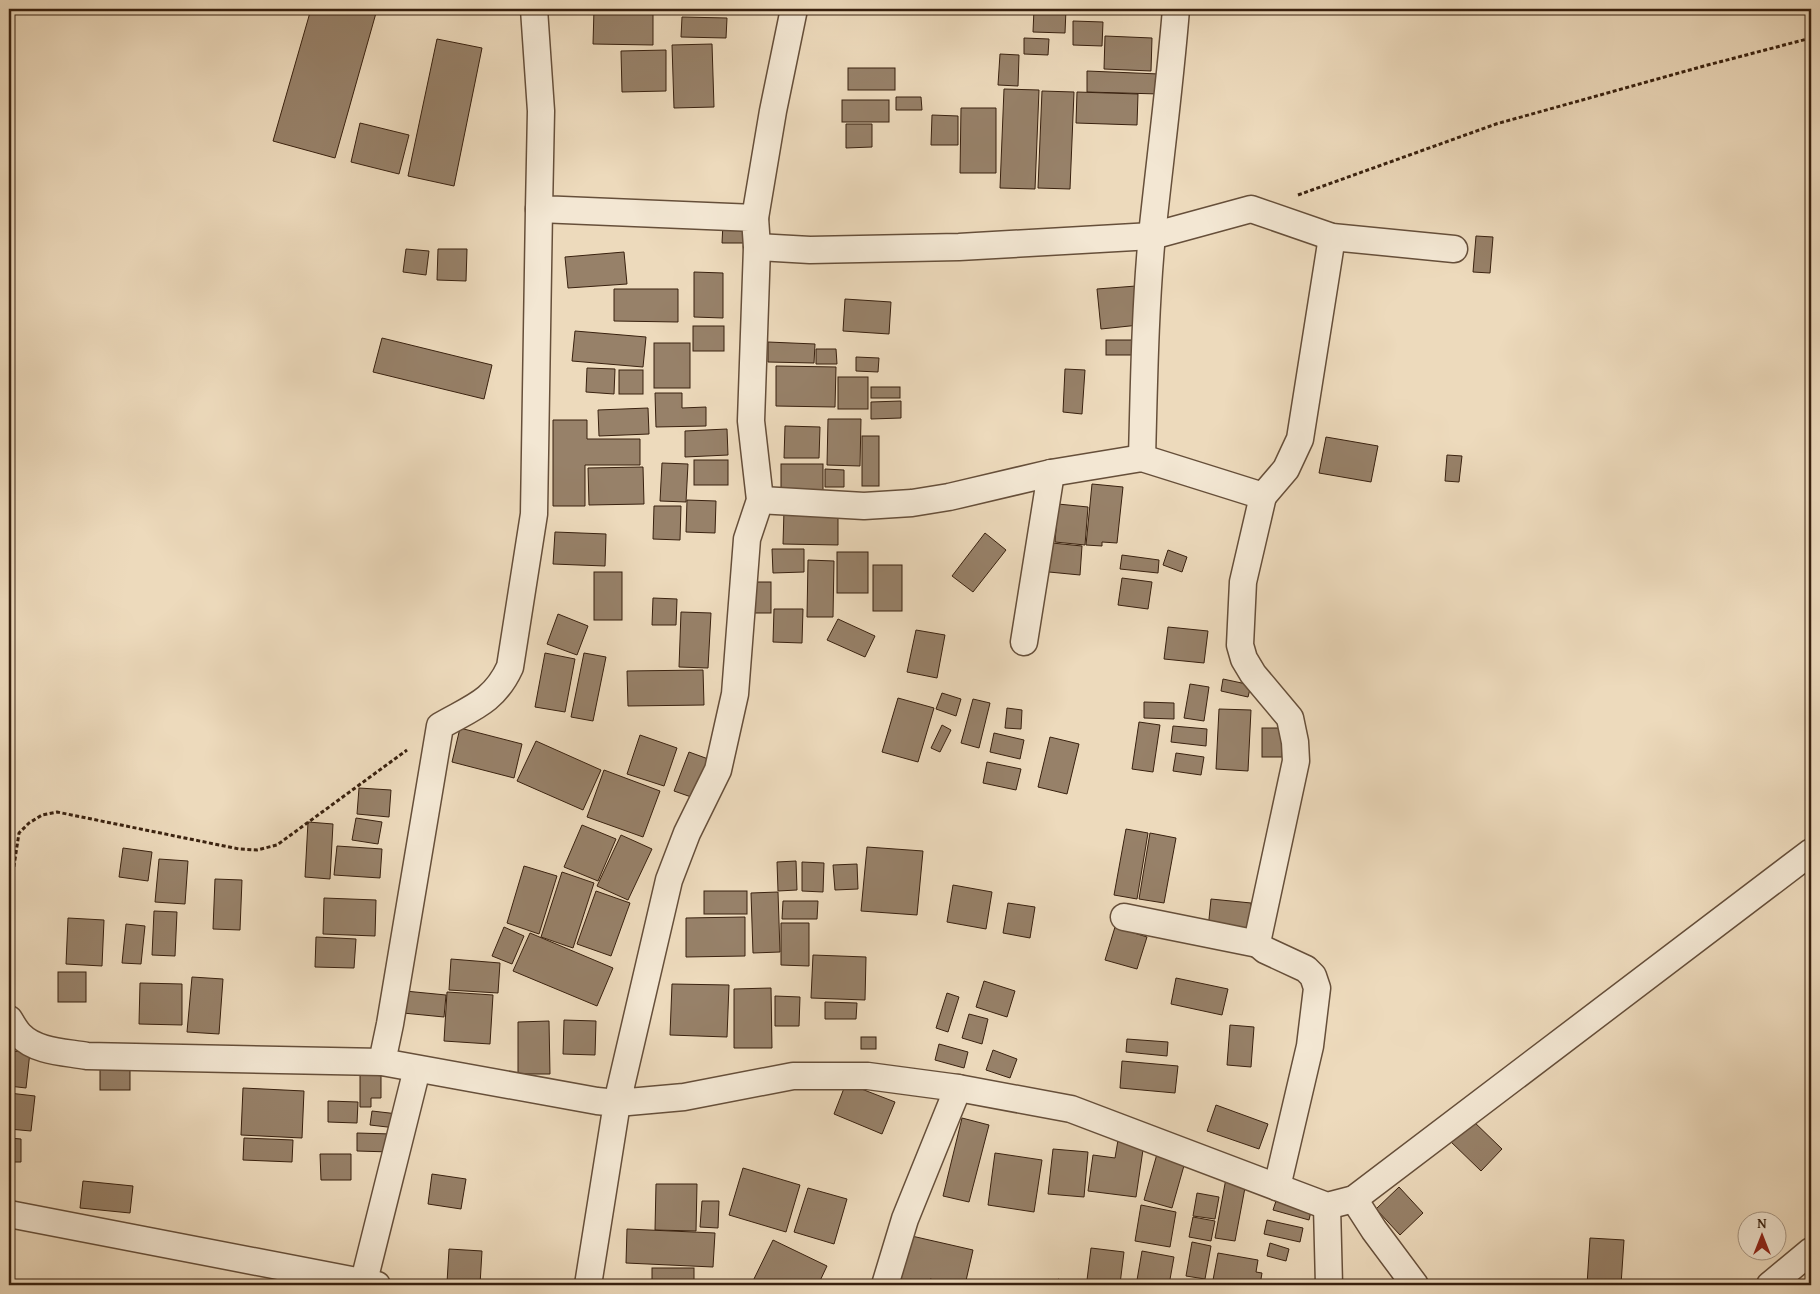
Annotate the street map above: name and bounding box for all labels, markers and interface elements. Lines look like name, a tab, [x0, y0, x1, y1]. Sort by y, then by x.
north arrow	[1738, 1212, 1788, 1262]
text: N	[1757, 1213, 1767, 1233]

